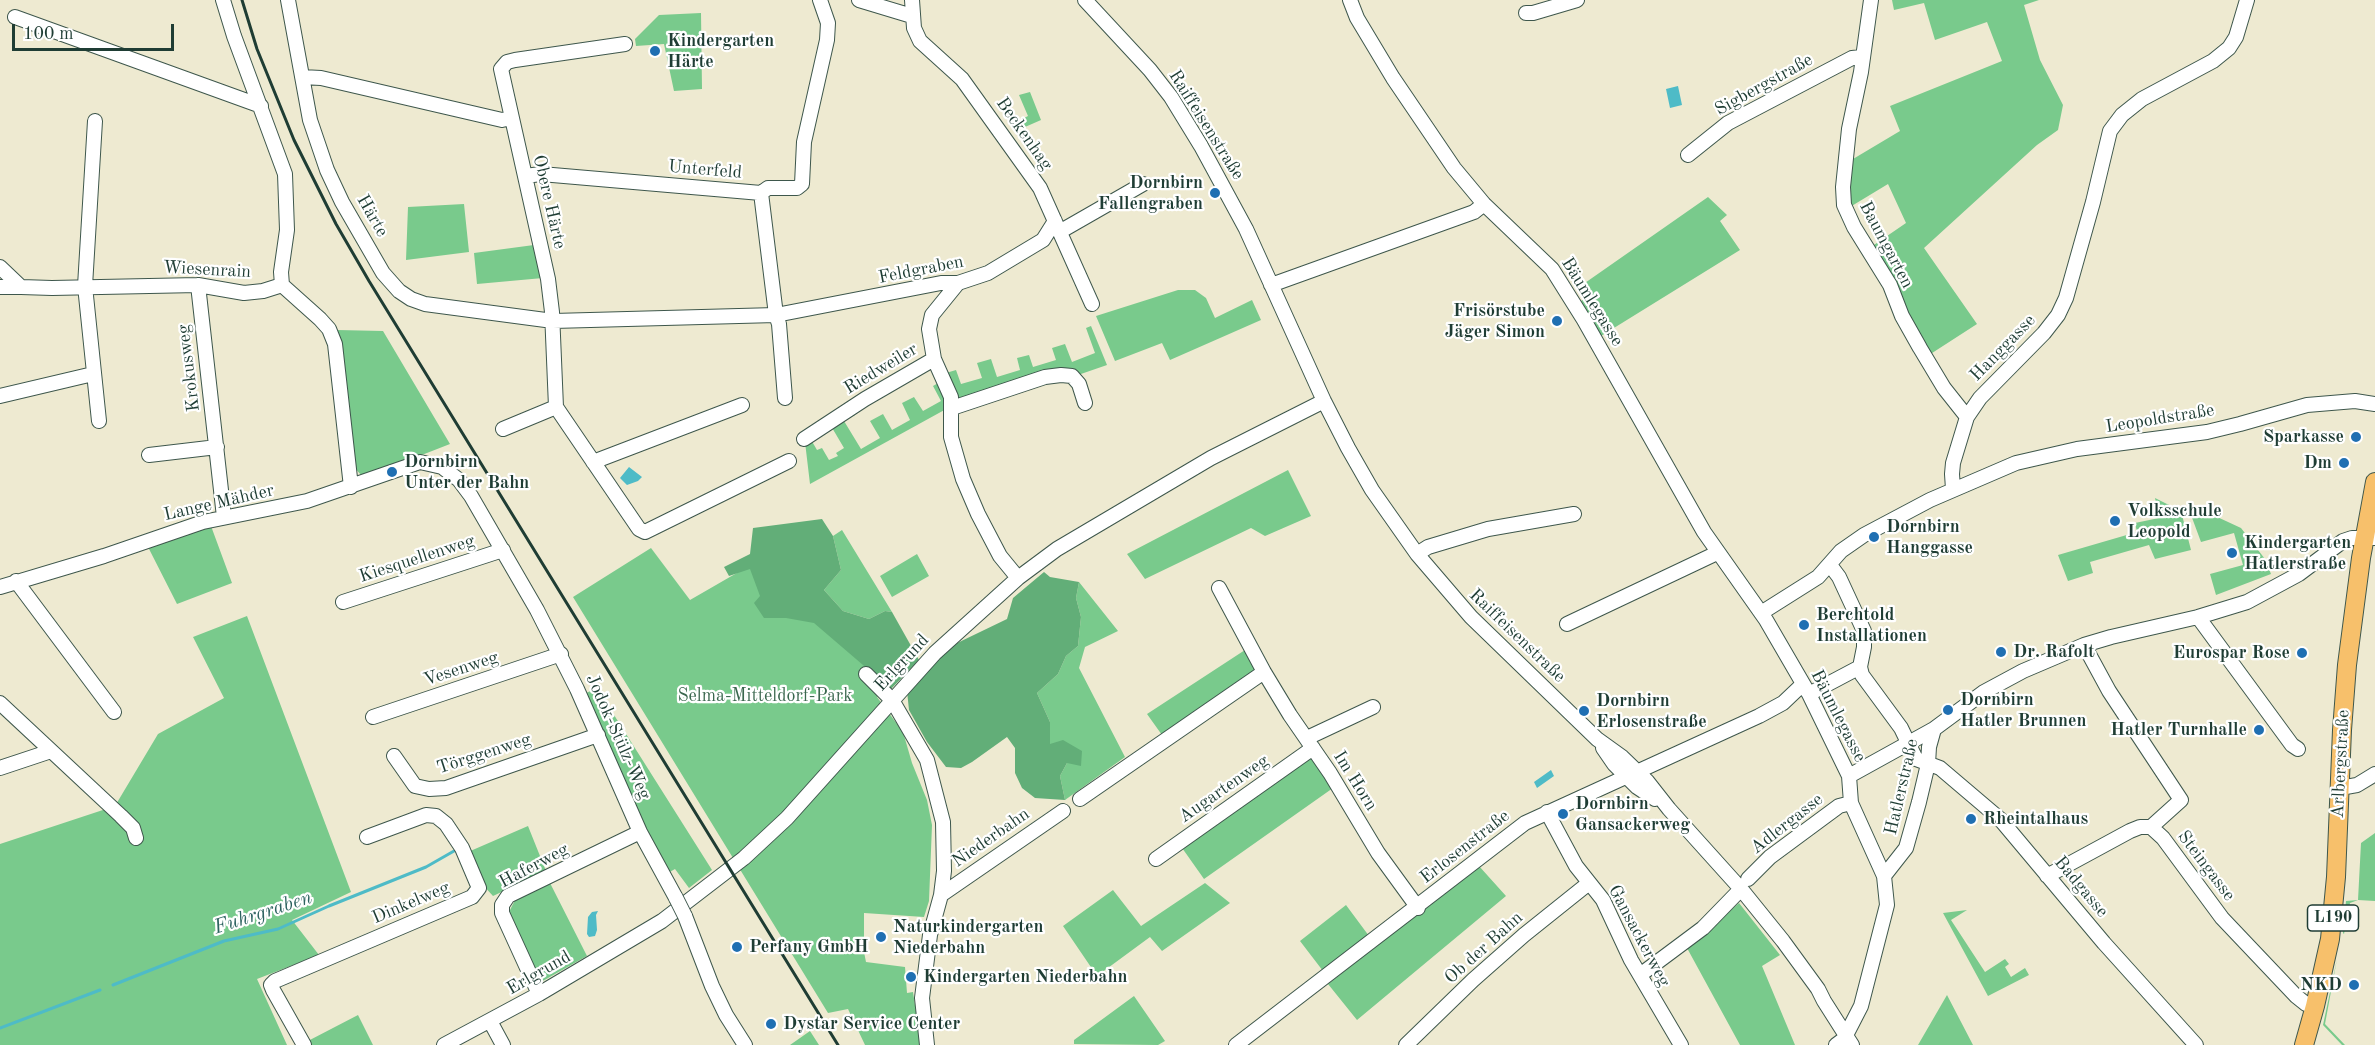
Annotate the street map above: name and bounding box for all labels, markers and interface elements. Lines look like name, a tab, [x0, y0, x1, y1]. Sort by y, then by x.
scale bar	[15, 12, 177, 50]
text: 100 m	[23, 25, 74, 43]
place label: Kindergarten Härte	[667, 30, 774, 72]
marker: Kindergarten Härte	[648, 44, 662, 58]
street label: Sigbergstraße	[1711, 49, 1817, 121]
street label: Raiffeisenstraße	[1164, 66, 1248, 184]
street label: Beckenhag	[991, 93, 1057, 175]
street label: Obere Härte	[528, 153, 570, 251]
street label: Unterfeld	[667, 156, 743, 184]
place label: Dornbirn Fallengraben	[1098, 172, 1203, 214]
marker: Dornbirn Fallengraben	[1208, 186, 1222, 200]
street label: Härte	[351, 191, 393, 241]
street label: Baumgarten	[1854, 198, 1918, 292]
street label: Feldgraben	[876, 251, 966, 289]
street label: Bäumlegasse	[1556, 254, 1628, 350]
street label: Wiesenrain	[162, 257, 252, 283]
place label: Frisörstube Jäger Simon	[1445, 300, 1545, 342]
street label: Hanggasse	[1966, 310, 2040, 386]
marker: Frisörstube Jäger Simon	[1550, 314, 1564, 328]
street label: Krokusweg	[173, 323, 205, 413]
street label: Riedweiler	[840, 339, 922, 399]
street label: Leopoldstraße	[2104, 400, 2216, 438]
place label: Sparkasse	[2263, 426, 2344, 448]
marker: Sparkasse	[2349, 430, 2363, 444]
place label: Dornbirn Unter der Bahn	[404, 451, 529, 494]
place label: Dm	[2303, 452, 2332, 474]
marker: Dm	[2337, 456, 2351, 470]
marker: Dornbirn Unter der Bahn	[385, 465, 399, 479]
street label: Lange Mähder	[162, 480, 276, 526]
place label: Volksschule Leopold	[2127, 500, 2222, 542]
marker: Volksschule Leopold	[2108, 514, 2122, 528]
place label: Dornbirn Hanggasse	[1886, 516, 1973, 558]
street label: Kiesquellenweg	[356, 530, 478, 588]
marker: Dornbirn Hanggasse	[1867, 530, 1881, 544]
place label: Kindergarten Hatlerstraße	[2244, 532, 2351, 574]
marker: Kindergarten Hatlerstraße	[2225, 546, 2239, 560]
street label: Raiffeisenstraße	[1464, 585, 1570, 687]
place label: Berchtold Installationen	[1816, 604, 1927, 646]
marker: Berchtold Installationen	[1797, 618, 1811, 632]
street label: Erlgrund	[870, 630, 934, 696]
place label: Dr. Rafolt	[2013, 641, 2095, 663]
place label: Eurospar Rose	[2173, 642, 2290, 664]
marker: Dr. Rafolt	[1994, 645, 2008, 659]
marker: Eurospar Rose	[2295, 646, 2309, 660]
street label: Vesenweg	[421, 647, 501, 691]
street label: Bäumlegasse	[1805, 666, 1871, 766]
street label: Jodok-Stülz-Weg	[581, 671, 655, 803]
park label: Selma-Mitteldorf-Park	[677, 685, 853, 707]
place label: Dornbirn Hatler Brunnen	[1960, 689, 2086, 732]
place label: Dornbirn Erlosenstraße	[1596, 690, 1707, 732]
marker: Dornbirn Hatler Brunnen	[1941, 703, 1955, 717]
marker: Dornbirn Erlosenstraße	[1577, 704, 1591, 718]
street label: Arlbergstraße	[2327, 709, 2355, 819]
place label: Hatler Turnhalle	[2110, 719, 2247, 741]
marker: Hatler Turnhalle	[2252, 723, 2266, 737]
street label: Törggenweg	[434, 729, 534, 779]
street label: Hatlerstraße	[1880, 737, 1924, 837]
street label: Im Horn	[1328, 747, 1382, 815]
street label: Augartenweg	[1175, 750, 1273, 828]
street label: Adlergasse	[1746, 789, 1828, 859]
place label: Dornbirn Gansackerweg	[1575, 793, 1690, 836]
street label: Niederbahn	[948, 803, 1034, 873]
street label: Erlosenstraße	[1416, 805, 1514, 889]
marker: Dornbirn Gansackerweg	[1556, 807, 1570, 821]
place label: Rheintalhaus	[1983, 808, 2088, 830]
marker: Rheintalhaus	[1964, 812, 1978, 826]
street label: Steingasse	[2172, 826, 2240, 906]
street label: Haferweg	[495, 839, 573, 893]
street label: Badgasse	[2049, 852, 2113, 922]
street label: Dinkelweg	[369, 877, 453, 929]
street label: Gansackerweg	[1603, 881, 1675, 991]
water label: Fuhrgraben	[211, 886, 315, 940]
road number: L190	[2308, 905, 2358, 931]
street label: Ob der Bahn	[1440, 907, 1528, 989]
place label: Naturkindergarten Niederbahn	[893, 916, 1044, 958]
marker: Naturkindergarten Niederbahn	[874, 930, 888, 944]
place label: Perfany GmbH	[749, 936, 869, 958]
marker: Perfany GmbH	[730, 940, 744, 954]
street label: Erlgrund	[503, 946, 575, 1000]
place label: Kindergarten Niederbahn	[923, 966, 1128, 988]
marker: Kindergarten Niederbahn	[904, 970, 918, 984]
place label: NKD	[2300, 974, 2342, 996]
marker: NKD	[2347, 978, 2361, 992]
place label: Dystar Service Center	[783, 1013, 960, 1035]
marker: Dystar Service Center	[764, 1017, 778, 1031]

